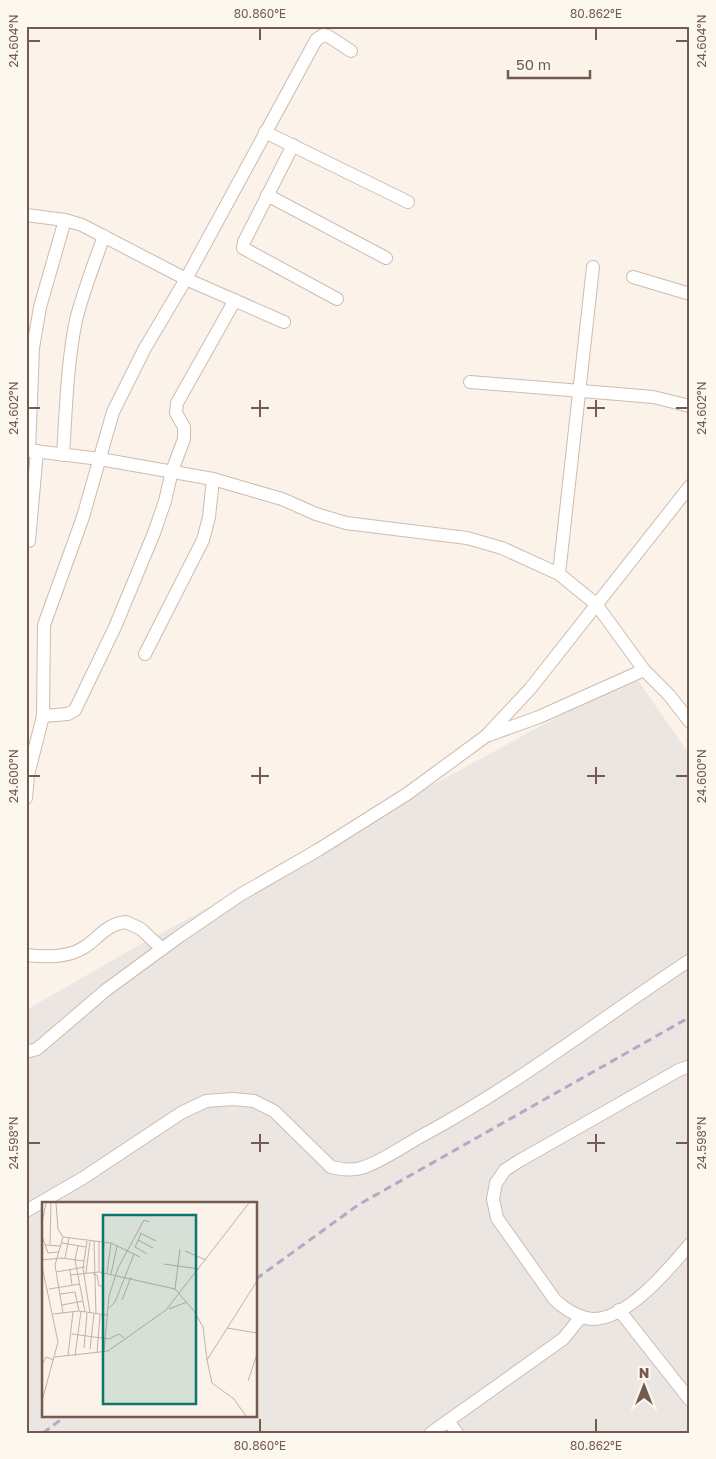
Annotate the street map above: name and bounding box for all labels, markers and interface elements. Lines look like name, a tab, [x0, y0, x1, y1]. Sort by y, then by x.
text: 80.860°E	[234, 6, 286, 21]
text: 80.862°E	[570, 6, 622, 21]
text: 24.604°N	[6, 14, 21, 68]
text: 24.604°N	[694, 14, 709, 68]
scale bar	[508, 48, 591, 80]
text: 50 m	[516, 55, 551, 73]
text: 24.602°N	[6, 381, 21, 435]
text: 24.602°N	[694, 381, 709, 435]
text: 24.600°N	[6, 749, 21, 803]
text: 24.600°N	[694, 749, 709, 803]
text: 24.598°N	[6, 1116, 21, 1170]
text: 24.598°N	[694, 1116, 709, 1170]
inset map	[42, 1202, 258, 1416]
north arrow	[618, 1362, 668, 1412]
text: N	[639, 1364, 649, 1381]
text: 80.860°E	[234, 1438, 286, 1453]
text: 80.862°E	[570, 1438, 622, 1453]

